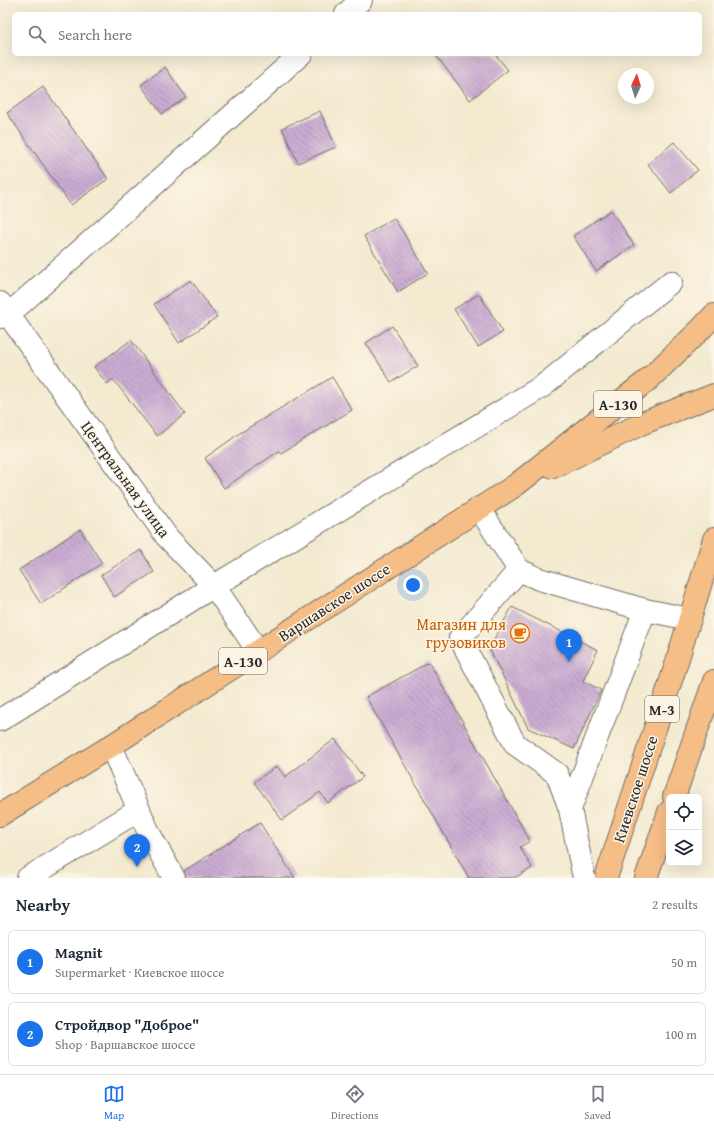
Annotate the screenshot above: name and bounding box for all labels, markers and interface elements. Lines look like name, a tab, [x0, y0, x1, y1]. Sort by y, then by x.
search box	[12, 12, 702, 56]
icon: search	[26, 23, 48, 45]
text: Search here	[58, 24, 132, 45]
north arrow	[618, 68, 654, 104]
road number: А-130	[594, 391, 642, 417]
street label: Центральная улица	[75, 416, 177, 543]
street label: Варшавское шоссе	[273, 557, 395, 647]
your location	[403, 575, 423, 595]
place label: Магазин для грузовиков	[417, 612, 506, 654]
cafe icon: Магазин для грузовиков	[509, 622, 531, 644]
pin: 1	[556, 629, 582, 662]
road number: А-130	[219, 648, 267, 674]
road number: М-3	[645, 696, 679, 722]
street label: Киевское шоссе	[606, 732, 664, 846]
map controls	[666, 794, 702, 866]
button: locate	[666, 794, 702, 830]
button: layers	[666, 830, 702, 866]
pin: 2	[124, 834, 150, 867]
text: Nearby	[16, 892, 70, 917]
text: 2 results	[652, 895, 698, 914]
text: Magnit	[55, 942, 103, 963]
text: 1	[27, 953, 33, 972]
text: 50 m	[671, 953, 697, 972]
text: Supermarket · Киевское шоссе	[55, 963, 224, 982]
text: Стройдвор "Доброе"	[55, 1014, 199, 1035]
text: 2	[27, 1025, 33, 1044]
text: 100 m	[665, 1025, 697, 1044]
text: Shop · Варшавское шоссе	[55, 1035, 195, 1054]
tab: Map	[103, 1083, 125, 1123]
tab: Directions	[331, 1083, 378, 1123]
tab: Saved	[584, 1083, 611, 1123]

